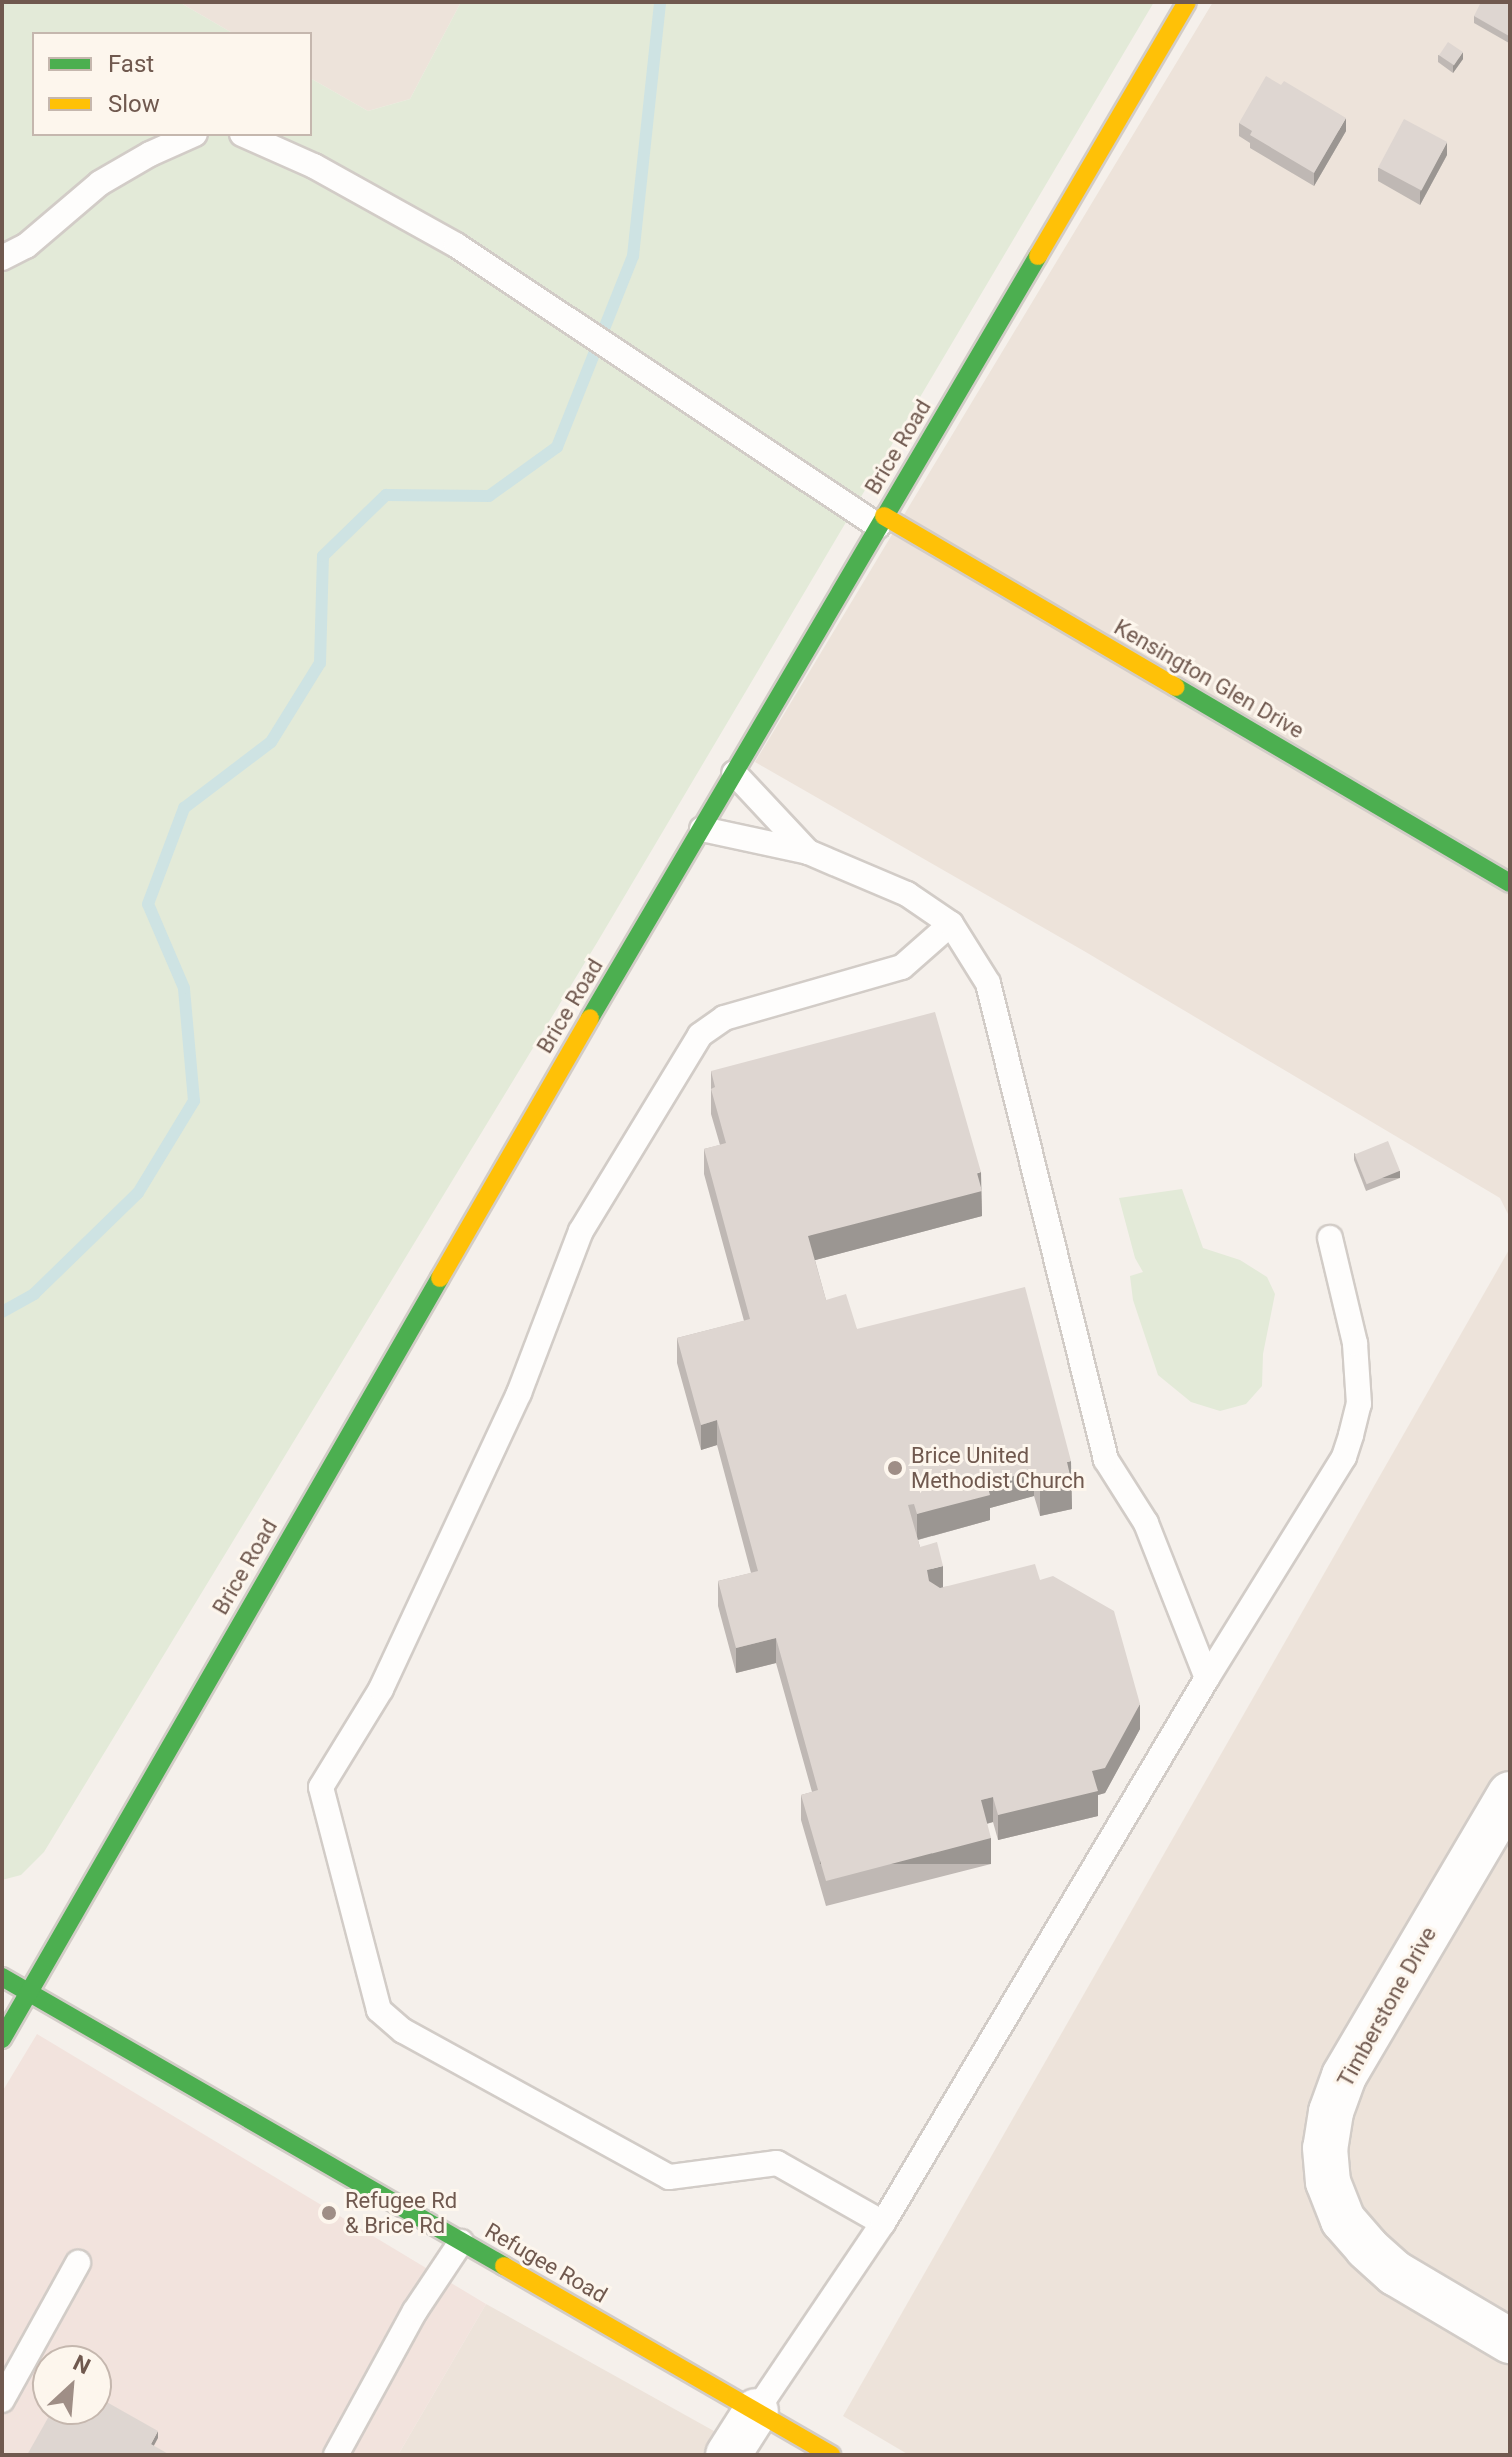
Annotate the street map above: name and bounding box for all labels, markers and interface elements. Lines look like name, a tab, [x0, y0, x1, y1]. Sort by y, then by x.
legend	[32, 32, 312, 136]
text: Fast	[108, 50, 154, 78]
text: Slow	[108, 90, 160, 118]
street label: Brice Road	[859, 395, 937, 499]
street label: Kensington Glen Drive	[1109, 614, 1309, 744]
street label: Brice Road	[531, 954, 609, 1058]
place label: Brice United Methodist Church	[911, 1442, 1085, 1494]
marker: Brice United Methodist Church	[886, 1459, 904, 1477]
street label: Brice Road	[207, 1515, 283, 1619]
street label: Timberstone Drive	[1332, 1922, 1442, 2092]
place label: Refugee Rd & Brice Rd	[345, 2187, 457, 2238]
marker: Refugee Rd & Brice Rd	[320, 2204, 338, 2222]
street label: Refugee Road	[480, 2217, 612, 2309]
north arrow	[32, 2345, 112, 2425]
text: N	[69, 2350, 94, 2379]

